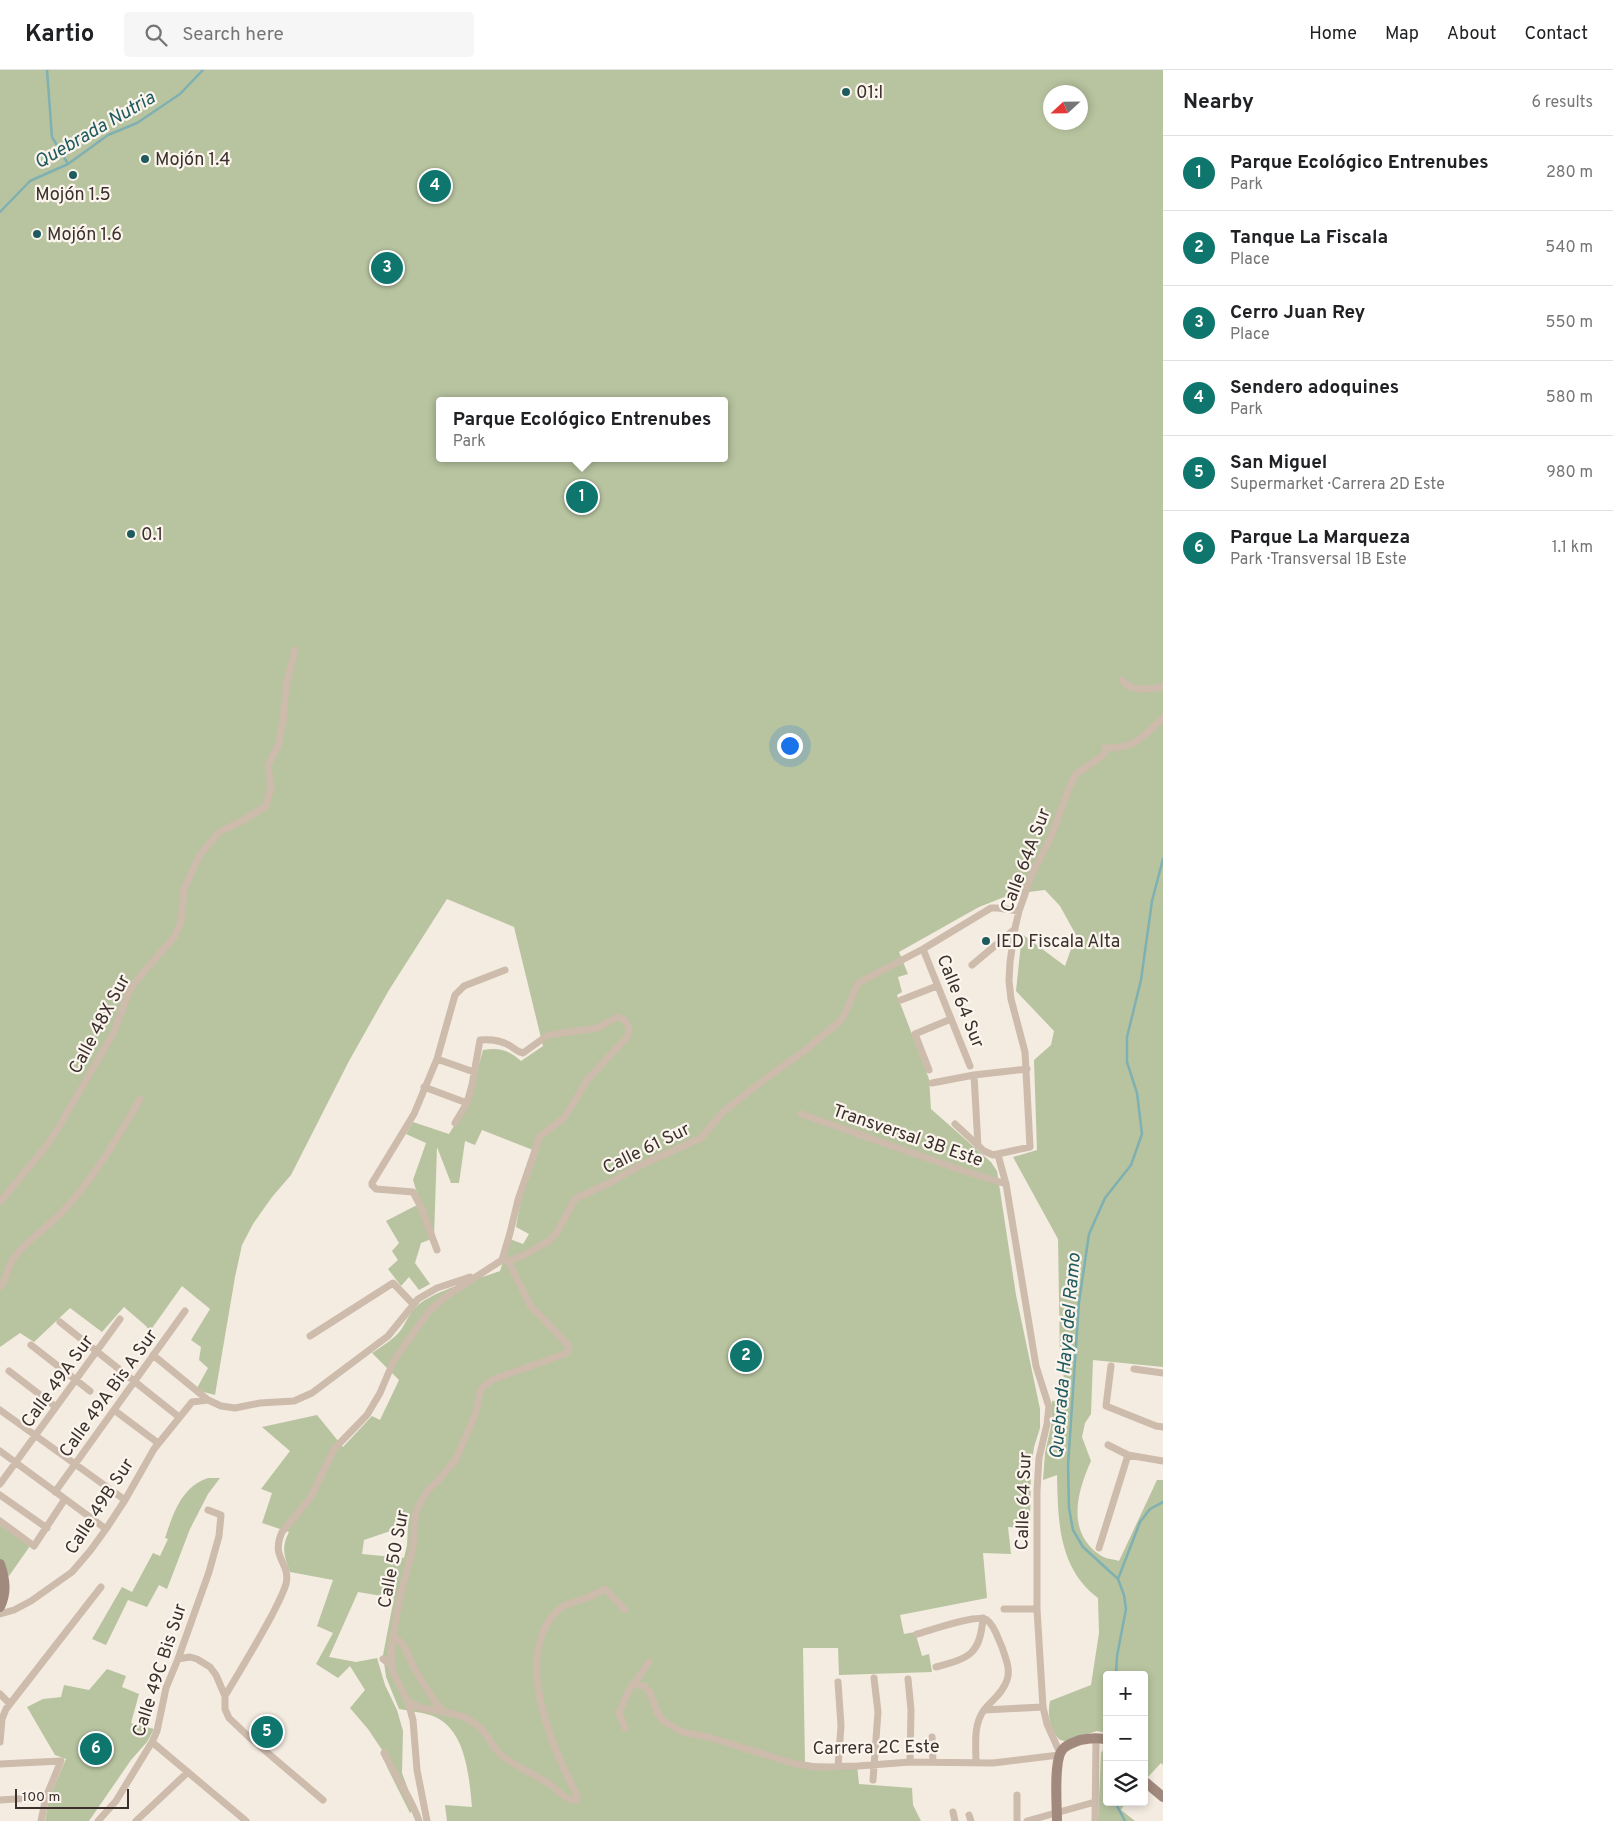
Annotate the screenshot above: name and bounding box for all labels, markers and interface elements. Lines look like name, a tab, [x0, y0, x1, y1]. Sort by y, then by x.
search box	[124, 12, 474, 57]
text: Kartio	[25, 20, 94, 50]
icon: search	[142, 21, 170, 49]
text: Search here	[182, 23, 284, 47]
text: Home	[1309, 23, 1357, 46]
text: Map	[1385, 23, 1419, 46]
text: About	[1447, 23, 1496, 46]
text: Contact	[1524, 23, 1588, 46]
place label: 01:I	[856, 82, 883, 105]
north arrow	[1043, 85, 1088, 130]
water label: Quebrada Nutria	[30, 86, 160, 175]
marker: 01:I	[840, 86, 852, 98]
text: Nearby	[1183, 89, 1254, 116]
text: 6 results	[1531, 93, 1593, 113]
place label: Mojón 1.4	[155, 149, 230, 172]
text: Parque Ecológico Entrenubes	[1230, 151, 1489, 175]
marker: Mojón 1.4	[139, 153, 151, 165]
text: 1	[1196, 163, 1202, 183]
text: 280 m	[1546, 163, 1593, 183]
pin: 4	[419, 167, 451, 205]
marker: Mojón 1.5	[67, 169, 79, 181]
text: Park	[1230, 175, 1263, 195]
place label: Mojón 1.5	[35, 184, 111, 207]
place label: Mojón 1.6	[47, 224, 122, 247]
text: Tanque La Fiscala	[1230, 226, 1388, 250]
marker: Mojón 1.6	[31, 228, 43, 240]
text: 2	[1194, 238, 1204, 258]
text: 540 m	[1545, 238, 1593, 258]
pin: 3	[371, 249, 403, 287]
text: Place	[1230, 250, 1270, 270]
text: Cerro Juan Rey	[1230, 301, 1365, 325]
text: 3	[1194, 313, 1204, 333]
text: 550 m	[1546, 313, 1593, 333]
text: Place	[1230, 325, 1270, 345]
text: Sendero adoquines	[1230, 376, 1399, 400]
text: 4	[1194, 388, 1204, 408]
text: 580 m	[1546, 388, 1593, 408]
popup	[436, 397, 728, 462]
text: Park	[1230, 400, 1263, 420]
text: Parque Ecológico Entrenubes	[453, 408, 711, 432]
text: Park	[453, 432, 486, 452]
text: San Miguel	[1230, 451, 1327, 475]
text: 5	[1194, 463, 1204, 483]
text: 980 m	[1546, 463, 1593, 483]
text: Supermarket · Carrera 2D Este	[1230, 475, 1445, 495]
pin: 1	[566, 478, 598, 516]
place label: 0.1	[141, 524, 163, 547]
text: Parque La Marqueza	[1230, 526, 1410, 550]
marker: 0.1	[125, 528, 137, 540]
text: 6	[1194, 538, 1204, 558]
text: 1.1 km	[1552, 538, 1593, 558]
text: Park · Transversal 1B Este	[1230, 550, 1407, 570]
your location	[777, 733, 803, 759]
street label: Calle 64A Sur	[996, 805, 1057, 916]
place label: IED Fiscala Alta	[996, 931, 1120, 954]
marker: IED Fiscala Alta	[980, 935, 992, 947]
street label: Calle 64 Sur	[930, 952, 989, 1052]
street label: Calle 48X Sur	[64, 971, 136, 1078]
street label: Transversal 3B Este	[829, 1100, 986, 1173]
street label: Calle 61 Sur	[599, 1118, 694, 1180]
water label: Quebrada Haya del Ramo	[1045, 1251, 1087, 1460]
street label: Calle 49A Bis A Sur	[55, 1325, 164, 1463]
street label: Calle 49A Sur	[17, 1331, 100, 1433]
pin: 2	[730, 1337, 762, 1375]
street label: Calle 64 Sur	[1011, 1451, 1038, 1551]
street label: Calle 49B Sur	[61, 1454, 140, 1559]
street label: Calle 50 Sur	[374, 1508, 415, 1610]
street label: Calle 49C Bis Sur	[128, 1601, 193, 1740]
map controls	[1103, 1671, 1148, 1806]
button: +	[1103, 1671, 1148, 1716]
pin: 5	[251, 1713, 283, 1751]
button: −	[1103, 1716, 1148, 1761]
pin: 6	[80, 1730, 112, 1768]
street label: Carrera 2C Este	[812, 1736, 940, 1761]
button: layers	[1103, 1761, 1148, 1806]
scale bar	[15, 1786, 129, 1809]
text: 100 m	[22, 1789, 60, 1806]

